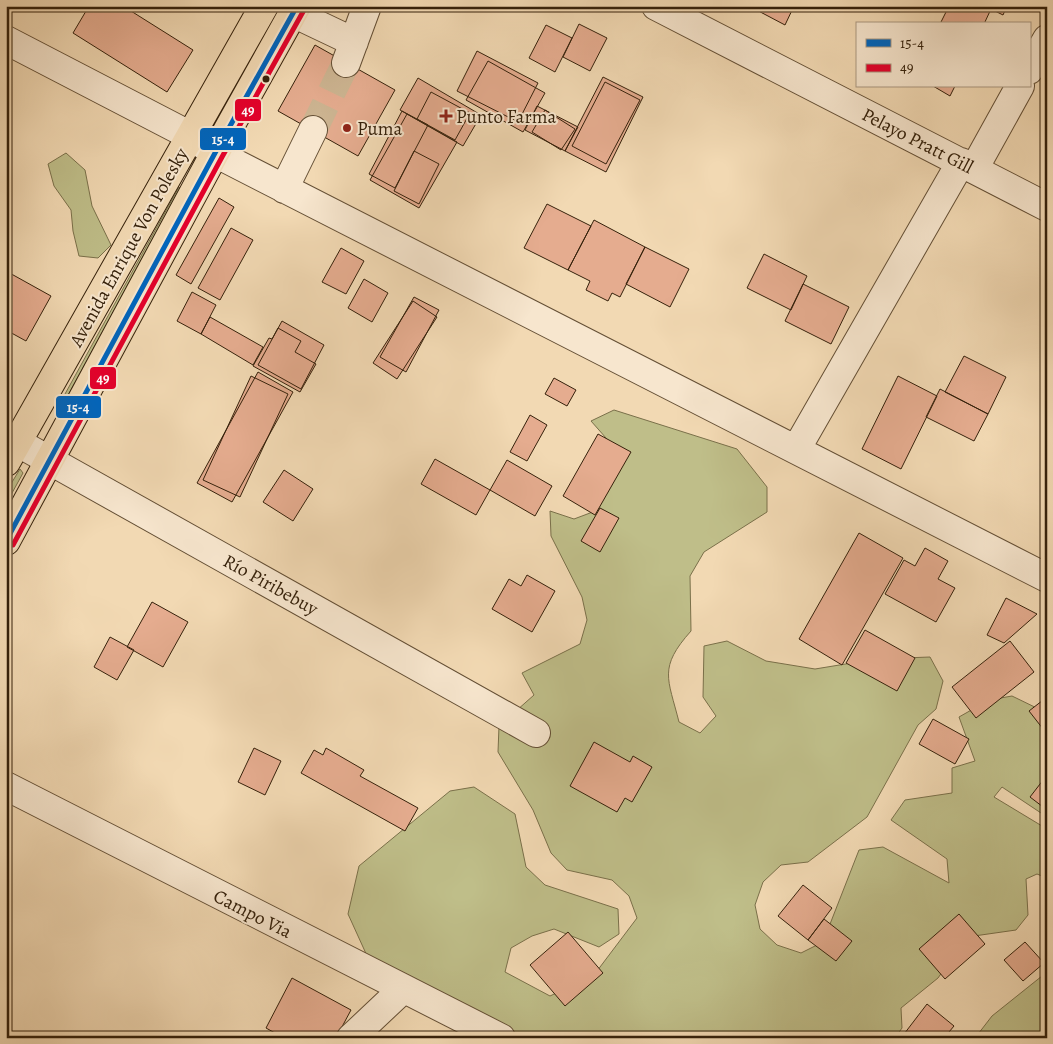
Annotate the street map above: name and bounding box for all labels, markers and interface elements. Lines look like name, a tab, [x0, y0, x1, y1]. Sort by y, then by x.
legend	[856, 22, 1030, 88]
text: 15-4	[900, 33, 924, 53]
text: 49	[900, 57, 914, 77]
unlabelled marker	[261, 74, 271, 84]
line badge: 49	[234, 98, 262, 122]
text: 49	[241, 101, 255, 120]
street label: Pelayo Pratt Gill	[857, 102, 978, 180]
place label: Punto Farma	[456, 104, 557, 130]
marker: Punto Farma	[440, 110, 452, 122]
place label: Puma	[357, 116, 403, 142]
marker: Puma	[341, 122, 353, 134]
line badge: 15-4	[199, 127, 247, 151]
text: 15-4	[212, 130, 235, 149]
street label: Avenida Enrique Von Polesky	[63, 143, 195, 352]
line badge: 49	[89, 366, 117, 390]
text: 49	[96, 369, 110, 388]
line badge: 15-4	[55, 395, 102, 419]
text: 15-4	[67, 398, 90, 417]
street label: Río Piribebuy	[218, 548, 323, 622]
street label: Campo Via	[209, 883, 296, 945]

